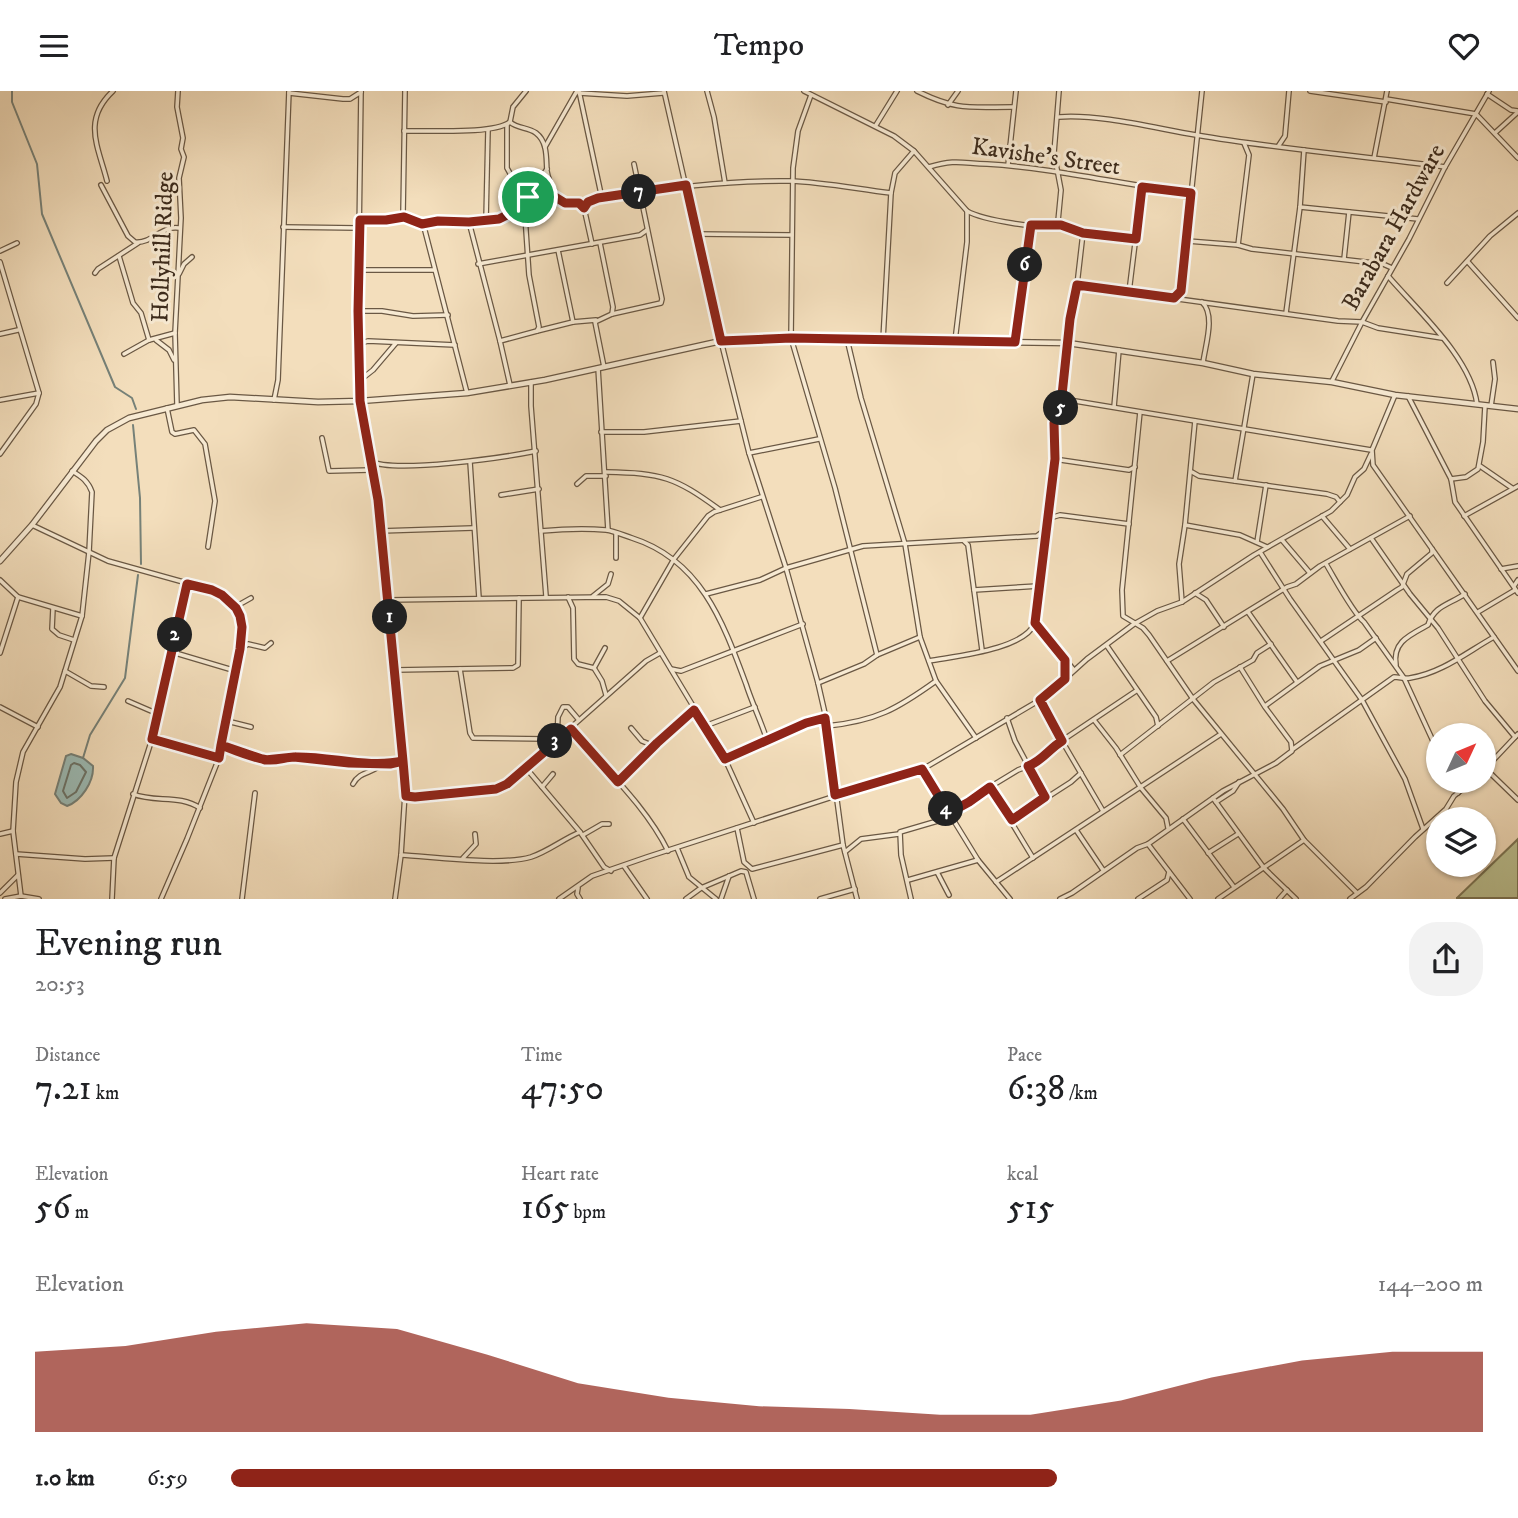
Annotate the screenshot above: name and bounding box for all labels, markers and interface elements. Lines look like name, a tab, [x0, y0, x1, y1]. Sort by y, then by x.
text: Tempo	[714, 26, 804, 66]
icon: menu	[35, 27, 73, 65]
icon: heart	[1445, 27, 1483, 65]
street label: Kavishe’s Street	[970, 132, 1122, 182]
street label: Barabara Hardware	[1336, 139, 1452, 316]
pin	[498, 167, 558, 227]
street label: Hollyhill Ridge	[145, 171, 181, 323]
pin: 7	[622, 175, 656, 210]
icon: arrive	[509, 178, 547, 216]
text: 7	[633, 180, 644, 203]
pin: 6	[1007, 247, 1042, 283]
text: 6	[1020, 253, 1029, 276]
pin: 5	[1044, 391, 1078, 425]
text: 5	[1056, 396, 1065, 419]
pin: 1	[372, 599, 408, 635]
text: 1	[386, 605, 393, 628]
pin: 2	[158, 617, 192, 653]
text: 2	[170, 623, 179, 646]
pin: 3	[538, 723, 572, 759]
north arrow	[1426, 723, 1496, 793]
map controls	[1426, 723, 1496, 877]
text: 3	[551, 729, 558, 752]
pin: 4	[928, 791, 964, 827]
text: 4	[940, 797, 951, 820]
button: layers	[1426, 807, 1496, 877]
text: Evening run	[35, 920, 222, 968]
button: share	[1409, 922, 1483, 996]
text: 20:53	[35, 970, 85, 999]
text: Distance	[35, 1044, 100, 1067]
text: Time	[521, 1044, 562, 1067]
text: Pace	[1007, 1044, 1042, 1067]
text: 7.21	[35, 1067, 92, 1111]
text: 47:50	[521, 1067, 604, 1111]
text: 6:38	[1007, 1067, 1065, 1111]
text: km	[92, 1082, 119, 1105]
text: /km	[1065, 1082, 1098, 1105]
text: Elevation	[35, 1163, 109, 1186]
text: Heart rate	[521, 1163, 599, 1186]
text: kcal	[1007, 1163, 1038, 1186]
text: 56	[35, 1186, 71, 1230]
text: 165	[521, 1186, 569, 1230]
text: 515	[1007, 1186, 1054, 1230]
text: m	[71, 1201, 89, 1224]
text: bpm	[569, 1201, 606, 1224]
text: Elevation	[35, 1270, 124, 1299]
text: 144–200 m	[1378, 1270, 1483, 1299]
text: 1.0 km	[35, 1464, 95, 1493]
text: 6:59	[147, 1464, 188, 1493]

